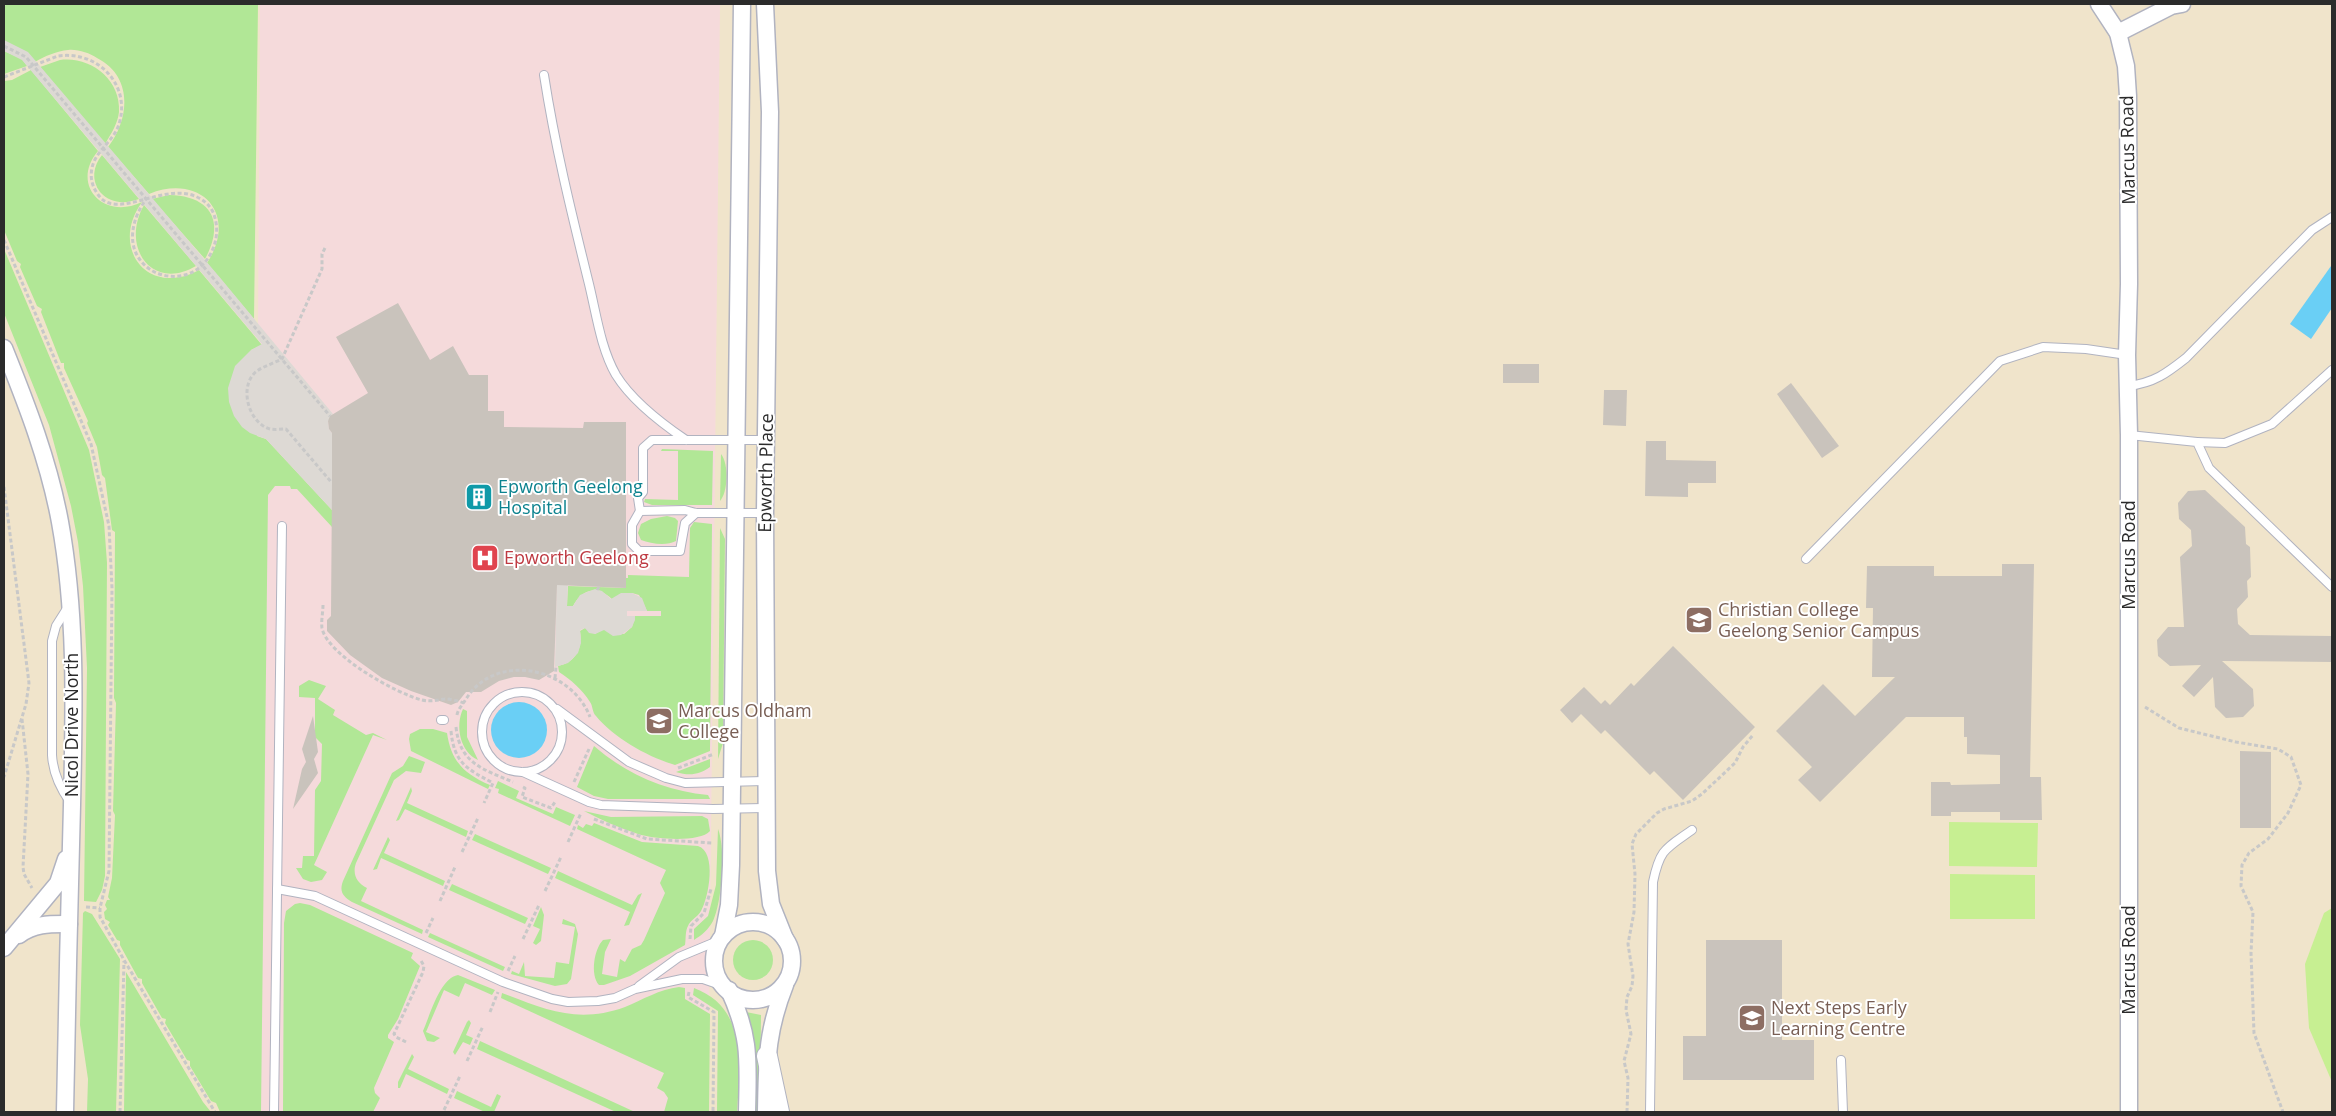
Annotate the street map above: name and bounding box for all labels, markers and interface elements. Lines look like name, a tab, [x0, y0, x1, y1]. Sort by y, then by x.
street label: Marcus Road	[2114, 95, 2140, 205]
street label: Epworth Place	[752, 413, 778, 533]
place label: Epworth Geelong Hospital	[498, 474, 643, 519]
building icon: Epworth Geelong Hospital	[464, 482, 494, 512]
street label: Marcus Road	[2116, 500, 2140, 610]
hospital icon: Epworth Geelong	[470, 543, 500, 573]
place label: Epworth Geelong	[504, 545, 649, 569]
place label: Christian College Geelong Senior Campus	[1718, 597, 1919, 642]
school or university icon: Christian College Geelong Senior Campus	[1684, 605, 1714, 635]
street label: Nicol Drive North	[59, 653, 83, 797]
place label: Marcus Oldham College	[678, 698, 812, 743]
school or university icon: Marcus Oldham College	[644, 706, 674, 736]
street label: Marcus Road	[2116, 905, 2140, 1015]
place label: Next Steps Early Learning Centre	[1771, 995, 1908, 1040]
school or university icon: Next Steps Early Learning Centre	[1737, 1003, 1767, 1033]

